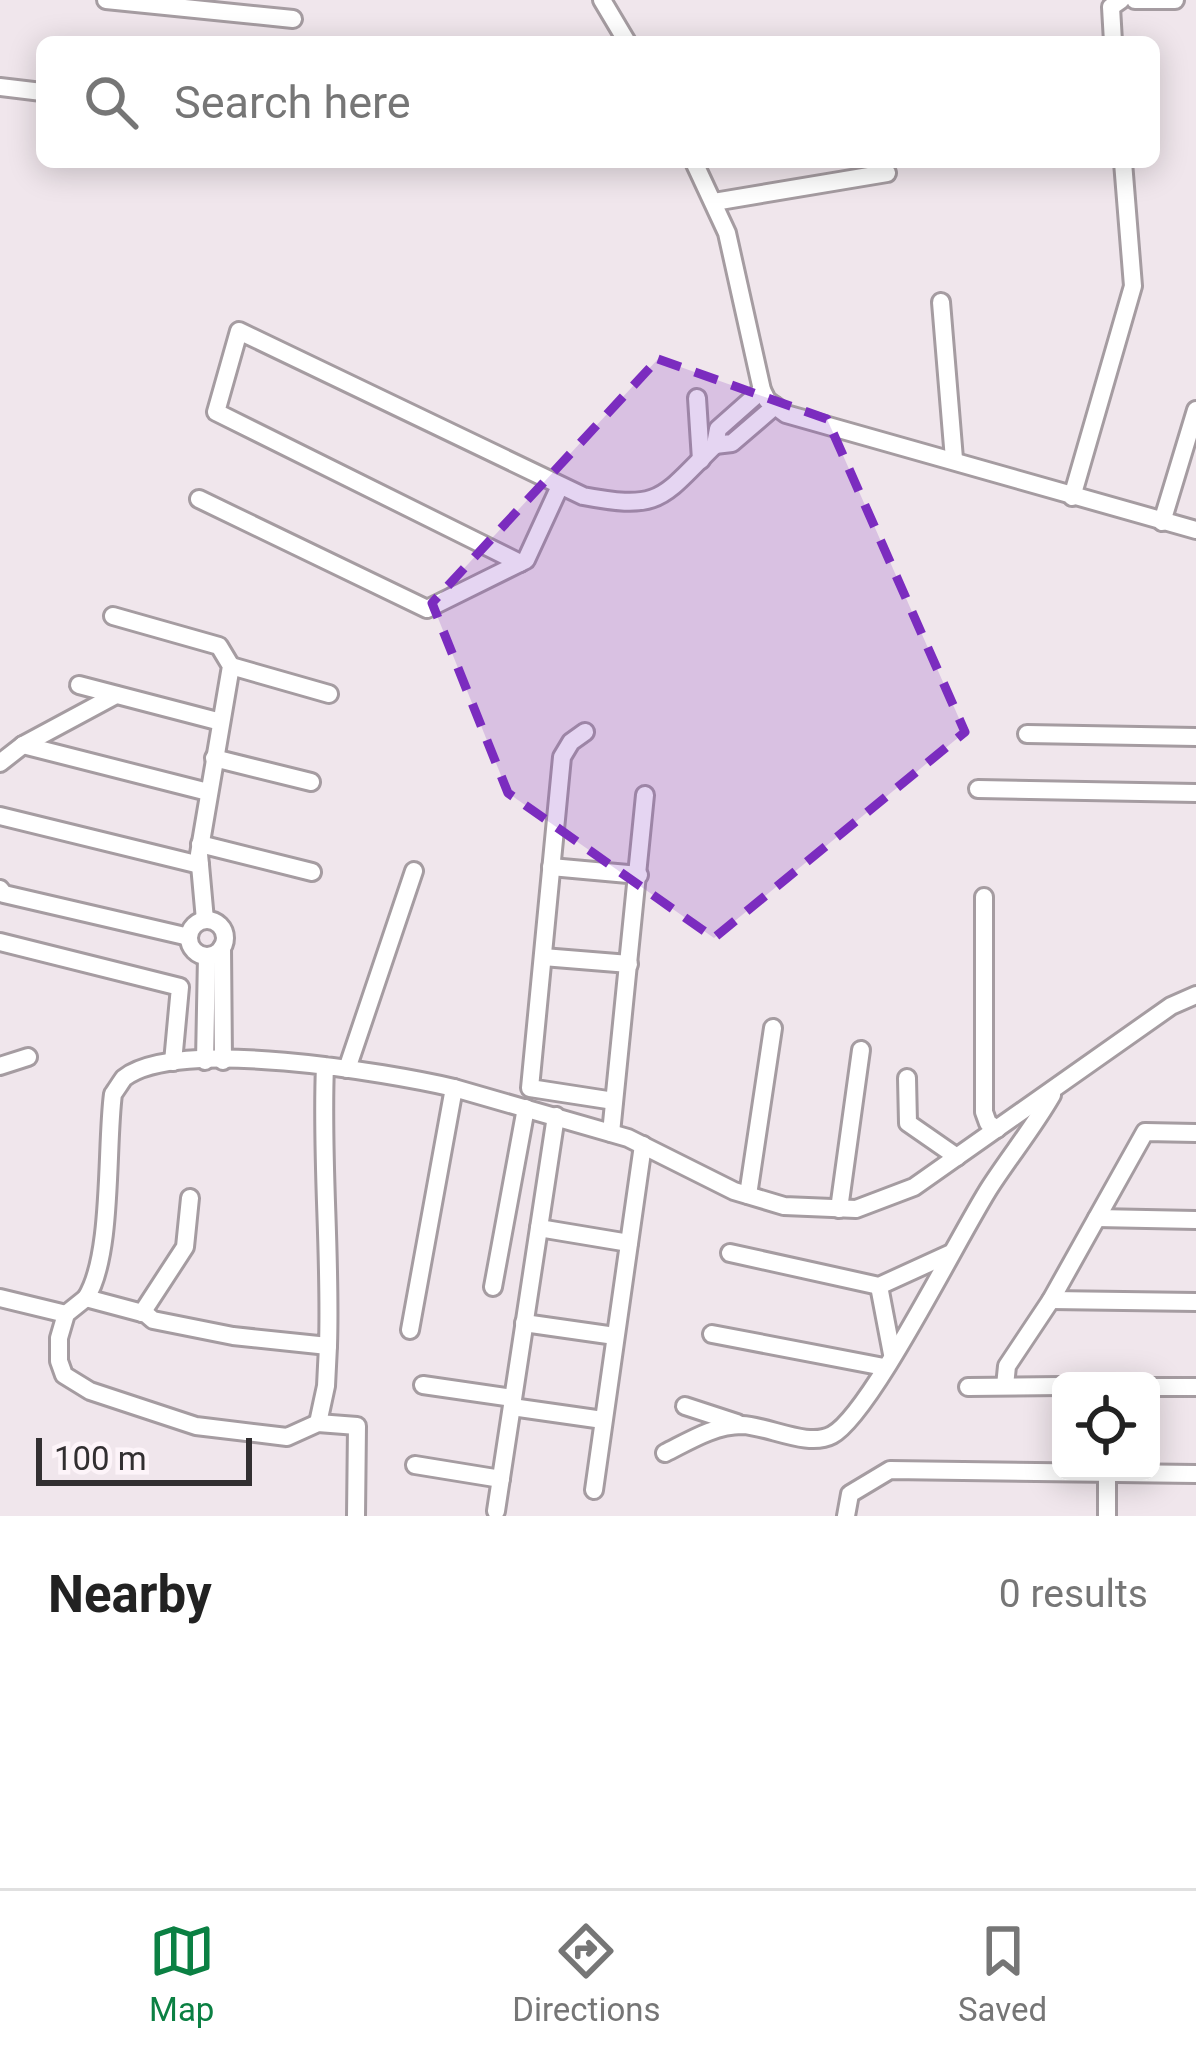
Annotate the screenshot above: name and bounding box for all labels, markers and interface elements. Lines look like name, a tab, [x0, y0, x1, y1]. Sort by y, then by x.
search box	[36, 36, 1160, 168]
icon: search	[78, 69, 144, 135]
text: Search here	[174, 76, 411, 129]
map controls	[1052, 1372, 1160, 1480]
button: locate	[1052, 1372, 1160, 1480]
scale bar	[36, 1432, 252, 1485]
text: 100 m	[54, 1439, 147, 1478]
text: Nearby	[48, 1565, 212, 1624]
text: 0 results	[999, 1571, 1148, 1617]
tab: Map	[149, 1918, 215, 2029]
tab: Directions	[512, 1918, 661, 2029]
tab: Saved	[958, 1918, 1047, 2029]

